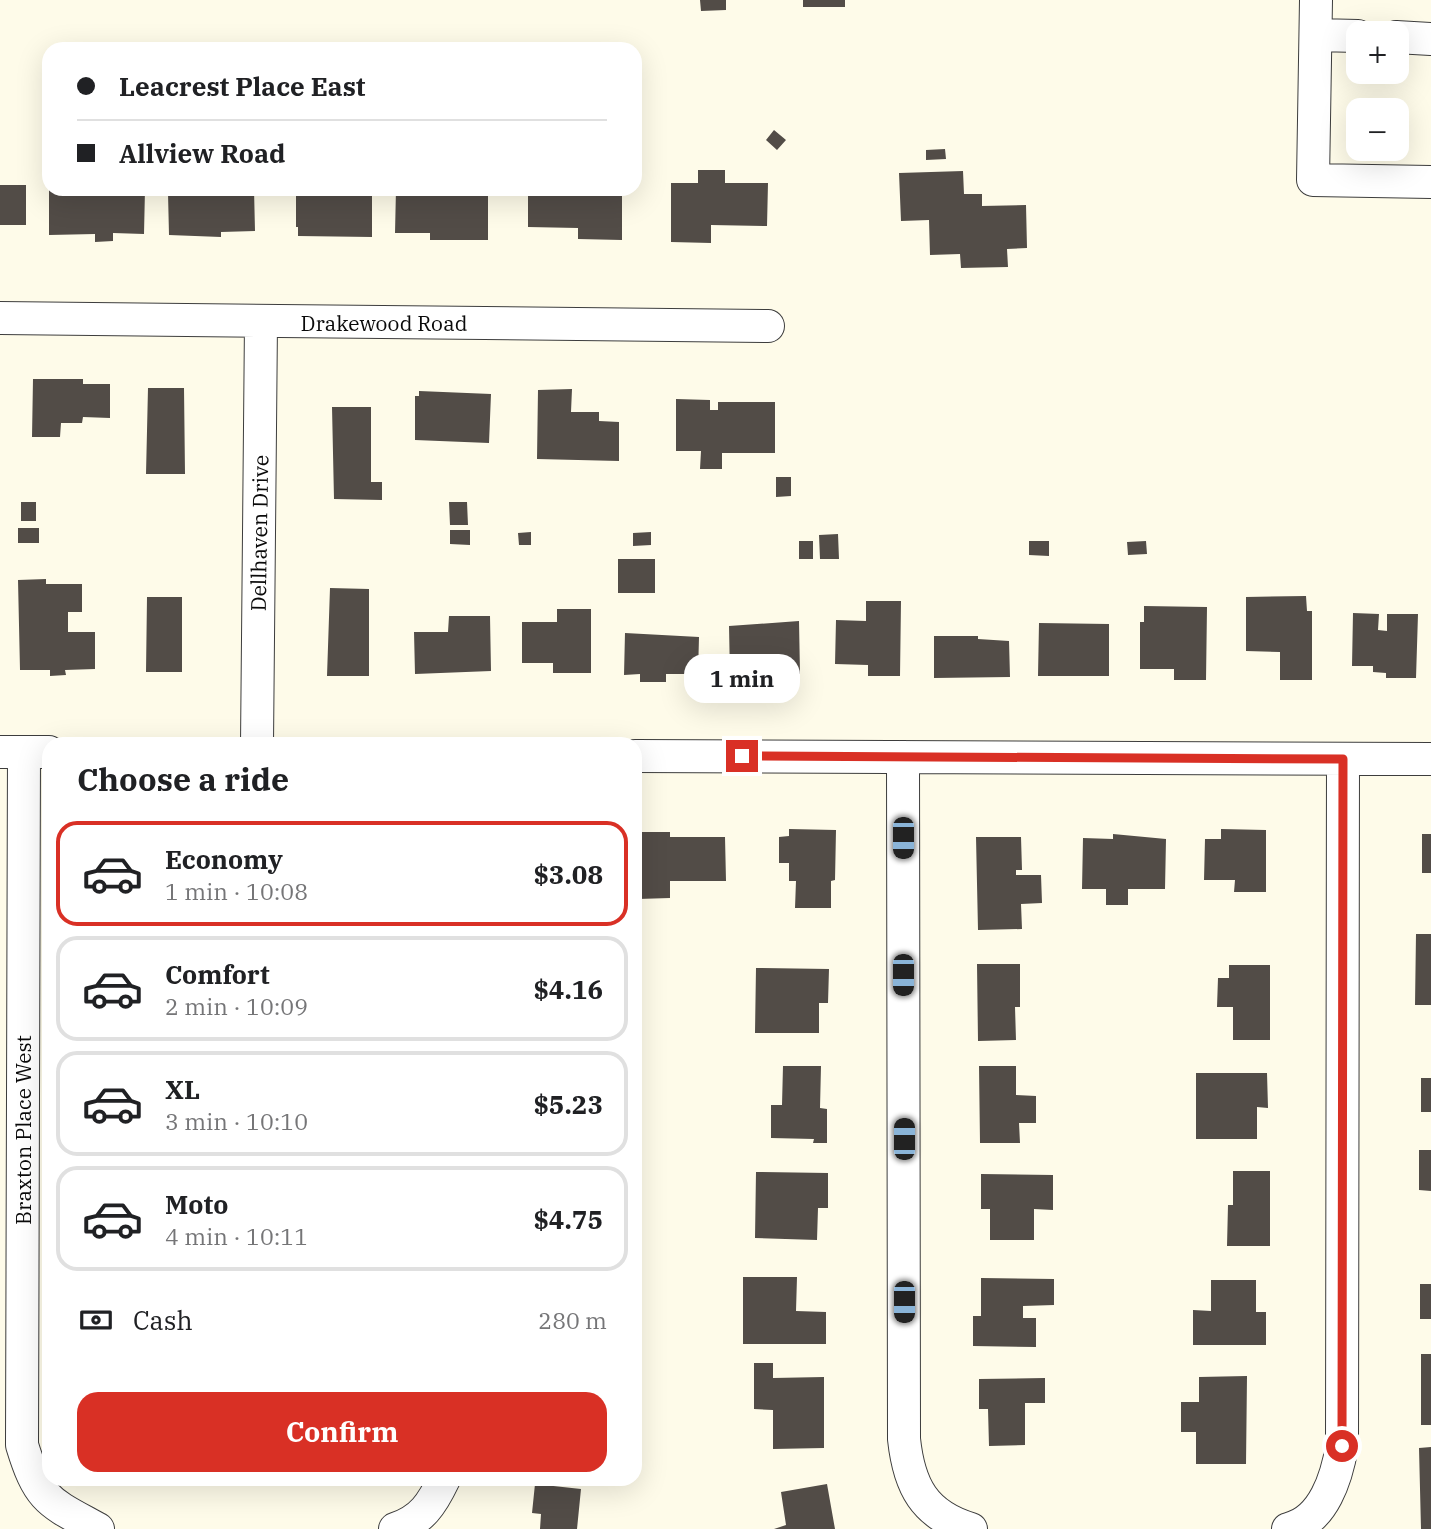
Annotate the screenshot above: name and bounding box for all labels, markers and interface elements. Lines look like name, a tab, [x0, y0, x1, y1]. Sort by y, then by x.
map controls	[1346, 21, 1409, 161]
button: +	[1346, 21, 1409, 84]
text: Leacrest Place East	[119, 69, 365, 103]
button: −	[1346, 98, 1409, 161]
text: Allview Road	[119, 136, 286, 170]
street label: Drakewood Road	[301, 309, 468, 337]
street label: Dellhaven Drive	[244, 454, 274, 612]
callout: 1 min	[684, 654, 800, 704]
text: 1 min	[710, 663, 774, 693]
route end	[726, 740, 758, 772]
text: Choose a ride	[77, 758, 289, 800]
car	[893, 817, 914, 859]
icon: car	[81, 842, 144, 905]
text: Economy	[165, 842, 283, 876]
text: $3.08	[533, 857, 603, 891]
text: 1 min · 10:08	[165, 876, 308, 906]
car	[893, 954, 914, 996]
icon: car	[81, 957, 144, 1020]
text: Comfort	[165, 957, 270, 991]
text: $4.16	[533, 972, 603, 1006]
text: 2 min · 10:09	[165, 991, 308, 1021]
street label: Braxton Place West	[9, 1035, 37, 1225]
icon: car	[81, 1072, 144, 1135]
text: XL	[165, 1072, 200, 1106]
text: $5.23	[533, 1087, 603, 1121]
text: 3 min · 10:10	[165, 1106, 308, 1136]
car	[894, 1118, 915, 1160]
icon: car	[81, 1187, 144, 1250]
text: Moto	[165, 1187, 228, 1221]
text: $4.75	[533, 1202, 603, 1236]
text: 4 min · 10:11	[165, 1221, 308, 1251]
car	[894, 1281, 915, 1323]
icon: cash	[77, 1301, 115, 1339]
text: Cash	[133, 1303, 193, 1337]
text: 280 m	[538, 1305, 607, 1335]
button: Confirm	[77, 1392, 607, 1472]
route start	[1326, 1430, 1358, 1462]

